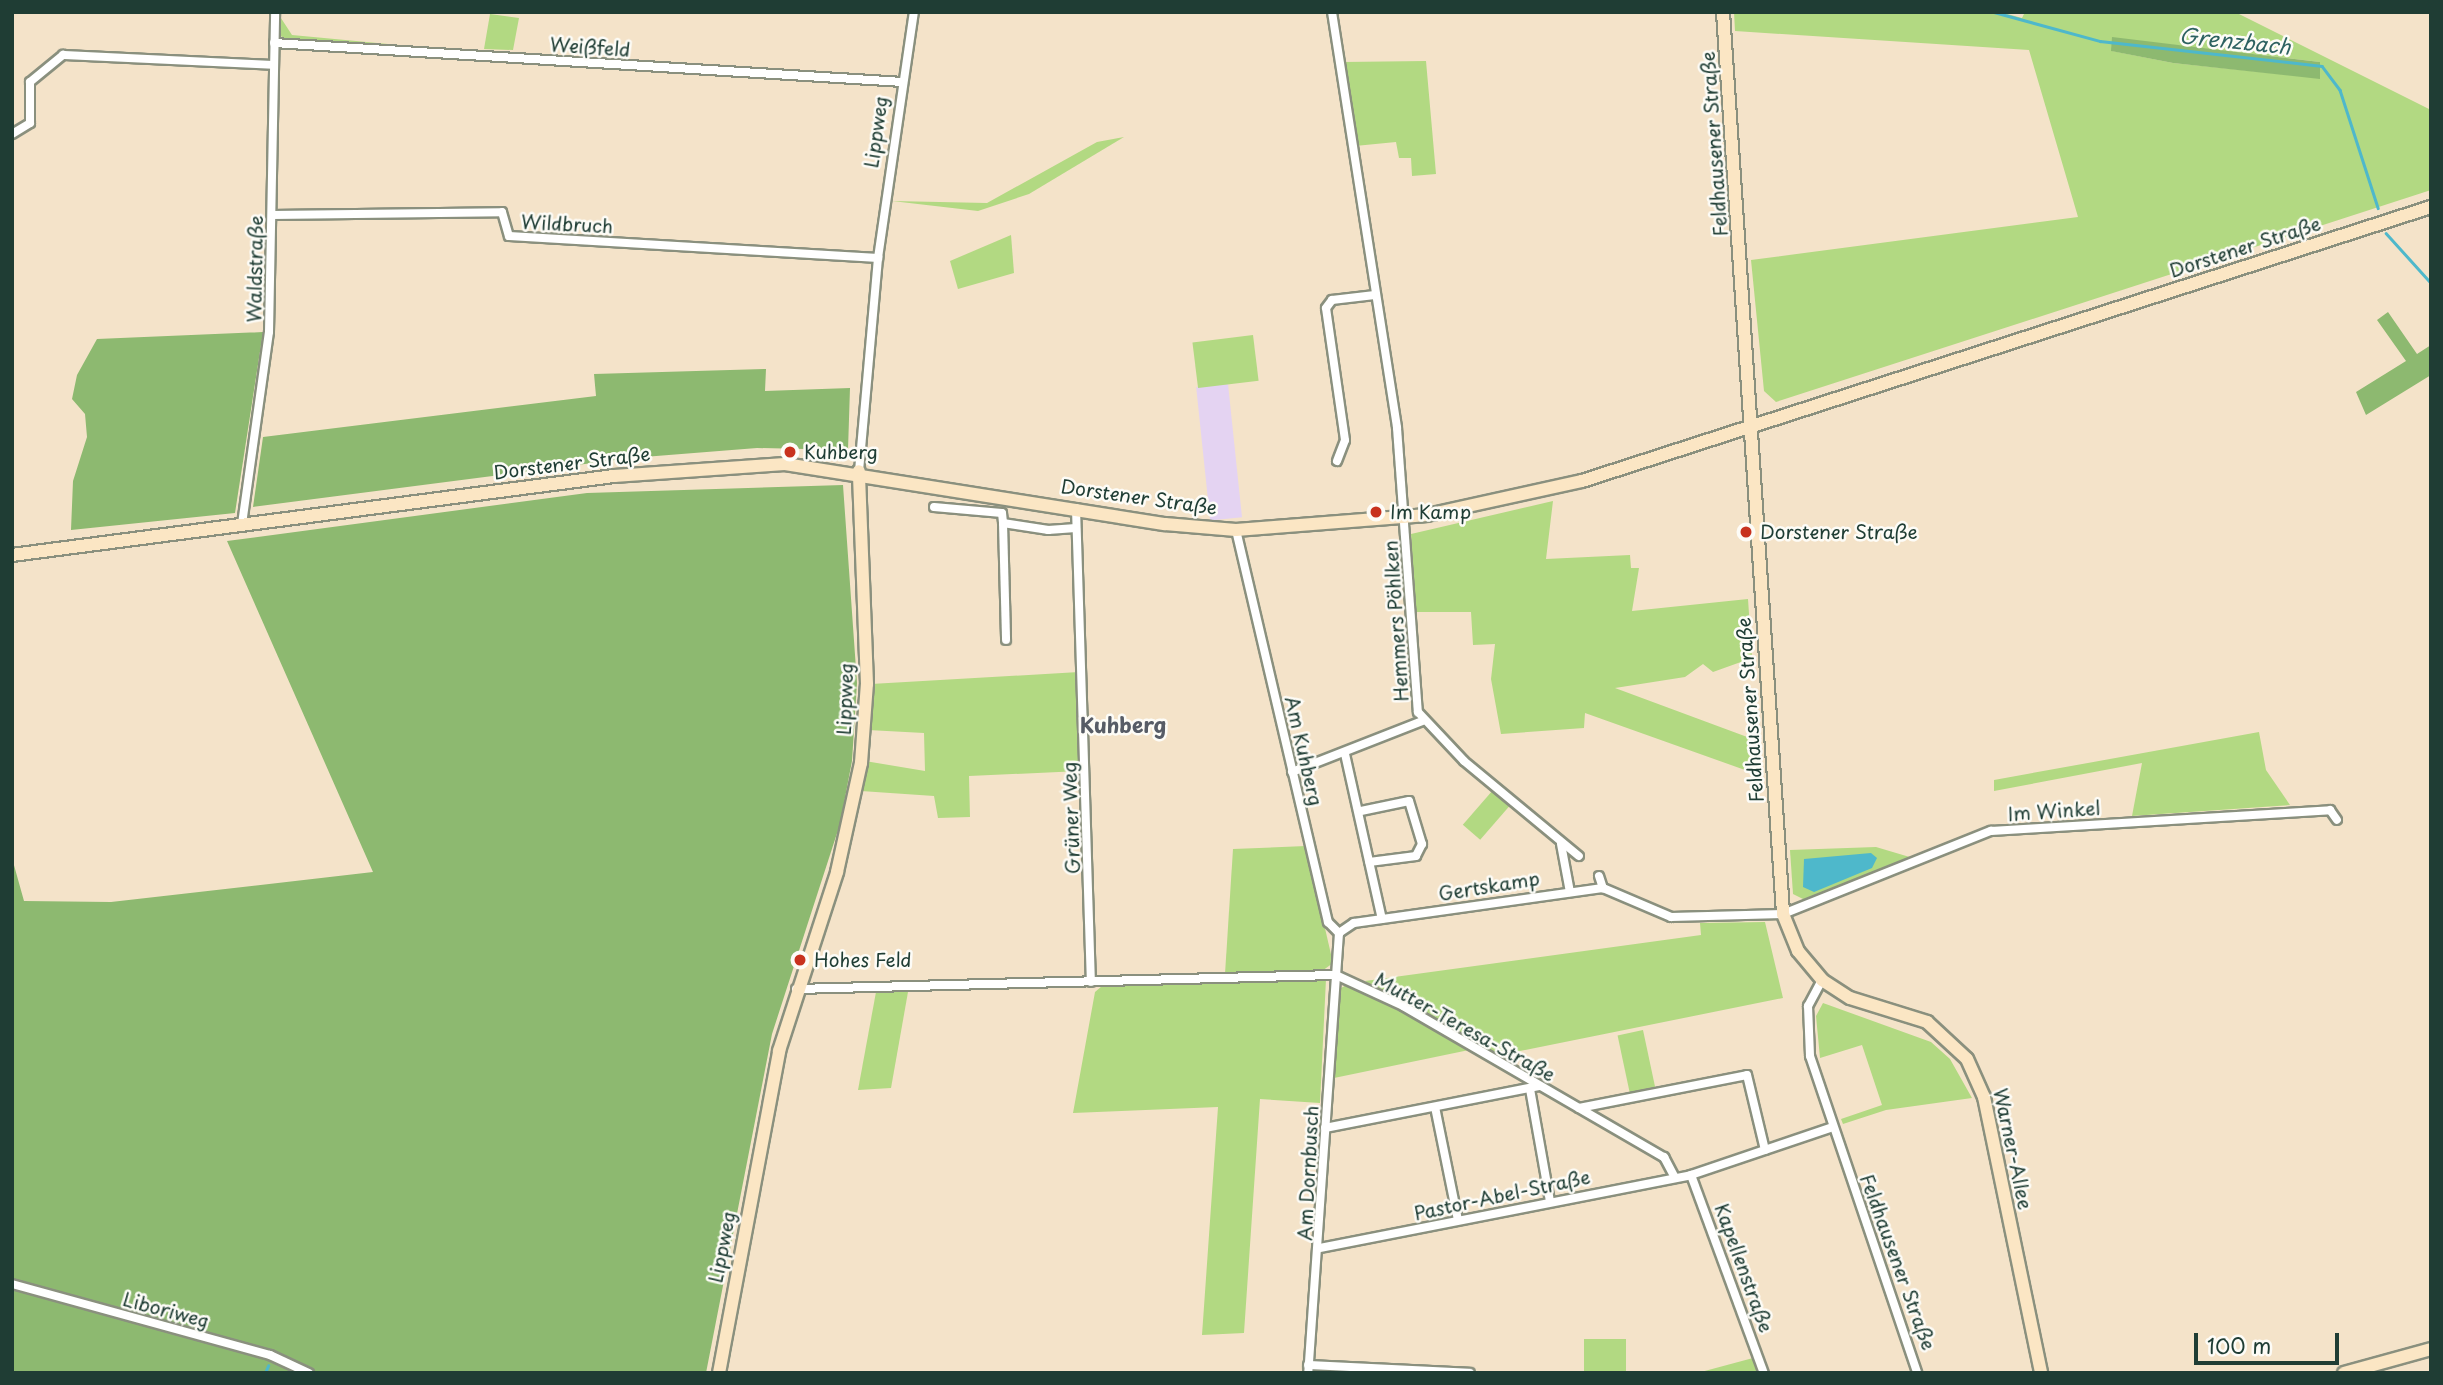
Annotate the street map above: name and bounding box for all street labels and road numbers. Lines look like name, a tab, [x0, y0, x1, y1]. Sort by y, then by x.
street label: Weißfeld	[549, 33, 631, 61]
street label: Feldhausener Straße	[1696, 50, 1732, 238]
street label: Lippweg	[860, 95, 892, 169]
street label: Wildbruch	[520, 210, 614, 238]
street label: Dorstener Straße	[2166, 212, 2324, 282]
street label: Waldstraße	[243, 215, 267, 323]
street label: Dorstener Straße	[492, 442, 652, 484]
street label: Dorstener Straße	[1059, 475, 1219, 519]
street label: Hemmers Pöhlken	[1379, 539, 1413, 703]
street label: Feldhausener Straße	[1732, 616, 1768, 804]
street label: Lippweg	[832, 662, 858, 736]
street label: Am Kuhberg	[1280, 694, 1328, 808]
street label: Grüner Weg	[1058, 761, 1084, 875]
street label: Im Winkel	[2007, 796, 2101, 826]
street label: Gertskamp	[1437, 867, 1541, 905]
street label: Mutter-Teresa-Straße	[1371, 968, 1559, 1086]
street label: Warner-Allee	[1989, 1086, 2037, 1212]
street label: Am Dornbusch	[1293, 1105, 1323, 1241]
street label: Pastor-Abel-Straße	[1412, 1165, 1592, 1225]
street label: Feldhausener Straße	[1855, 1170, 1941, 1354]
street label: Kapellenstraße	[1710, 1201, 1778, 1335]
street label: Lippweg	[704, 1209, 740, 1285]
street label: Liboriweg	[120, 1288, 212, 1332]

